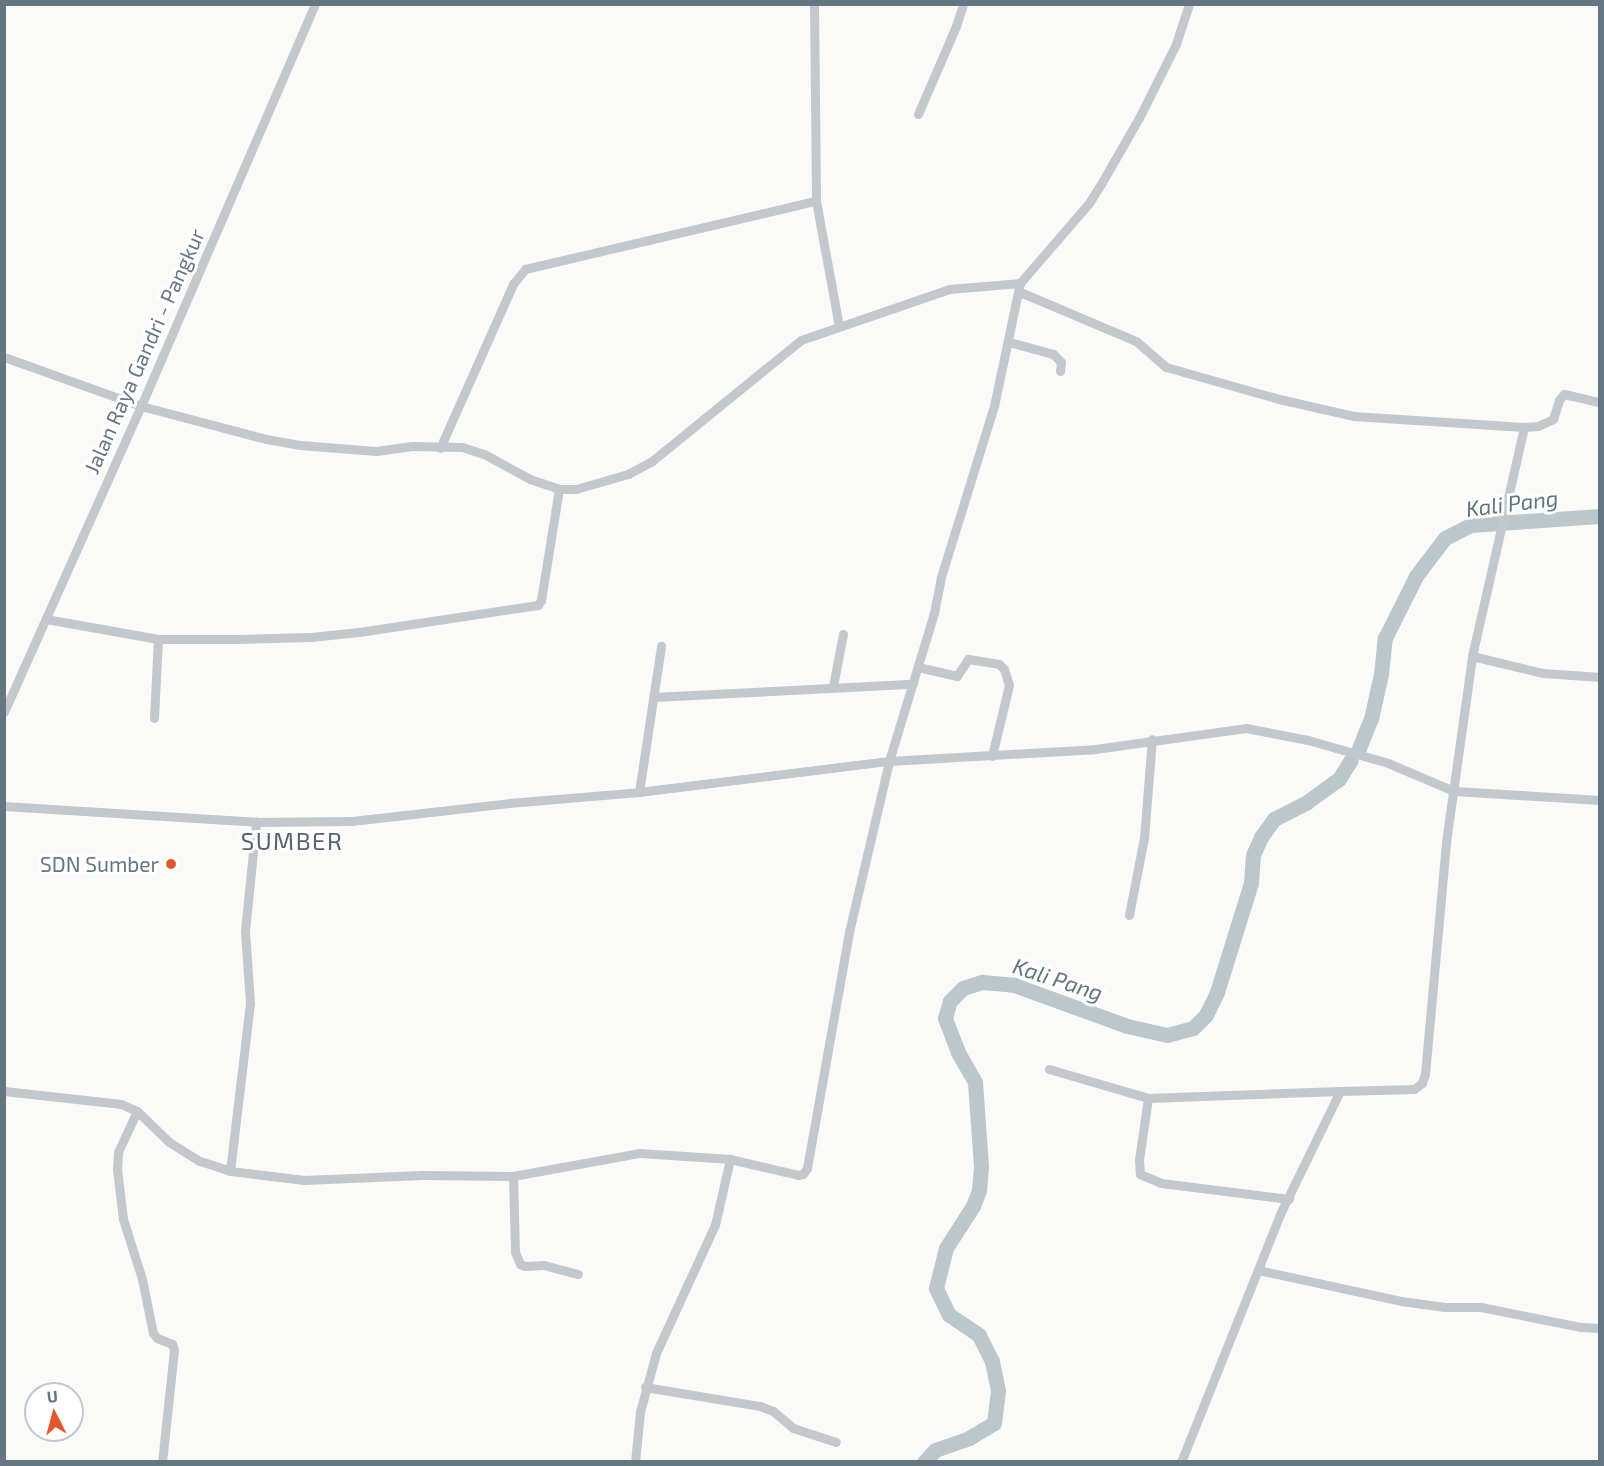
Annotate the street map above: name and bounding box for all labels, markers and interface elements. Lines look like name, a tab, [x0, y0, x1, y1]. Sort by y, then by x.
street label: Jalan Raya Gandri - Pangkur	[79, 225, 209, 477]
water label: Kali Pang	[1464, 484, 1560, 522]
district label: SUMBER	[241, 827, 343, 855]
place label: SDN Sumber	[40, 851, 159, 877]
marker: SDN Sumber	[164, 857, 178, 871]
water label: Kali Pang	[1010, 952, 1106, 1006]
north arrow	[24, 1382, 84, 1442]
text: U	[46, 1386, 59, 1406]

